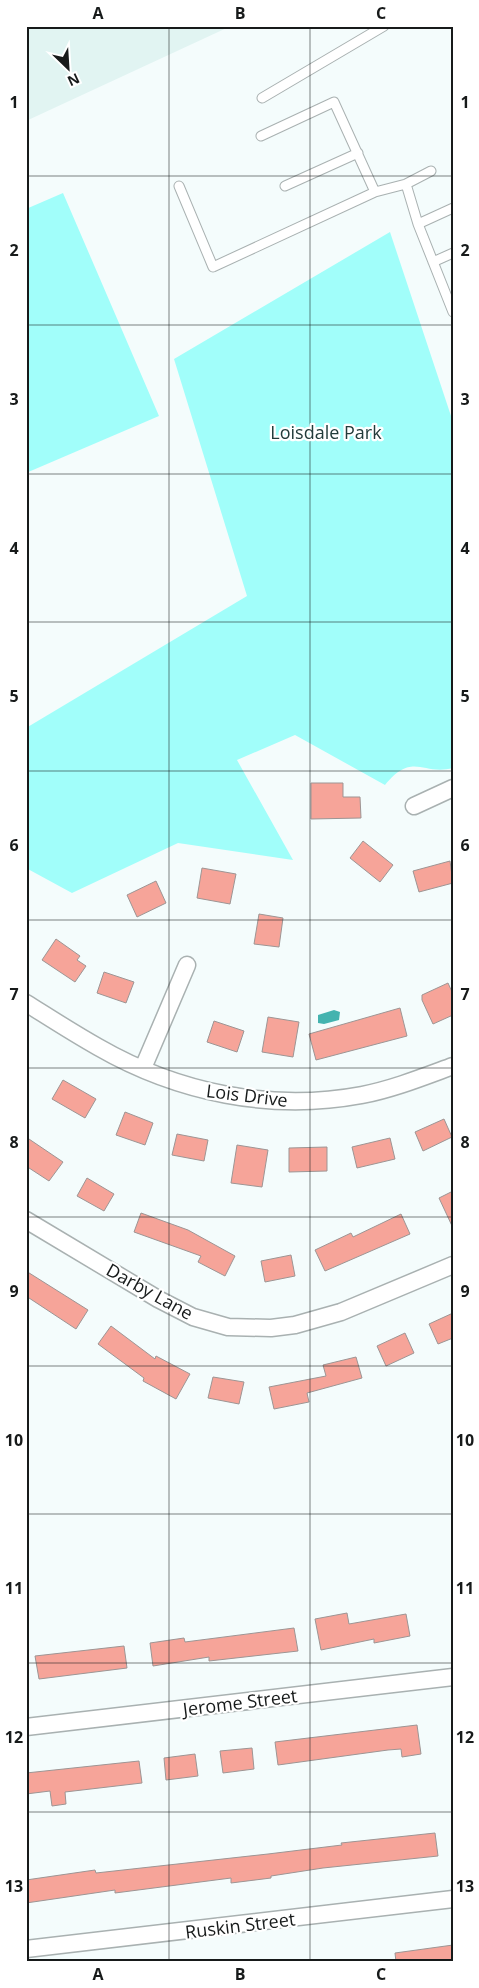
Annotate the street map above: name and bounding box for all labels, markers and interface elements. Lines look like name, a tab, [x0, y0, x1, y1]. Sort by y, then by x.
text: A	[92, 2, 104, 24]
text: B	[235, 2, 245, 24]
text: C	[376, 2, 386, 24]
north arrow	[42, 42, 92, 92]
text: N	[65, 69, 83, 91]
text: 1	[9, 91, 19, 113]
text: 1	[460, 91, 470, 113]
text: 2	[9, 239, 19, 261]
text: 2	[460, 239, 470, 261]
text: 3	[9, 388, 19, 410]
text: 3	[460, 388, 470, 410]
park label: Loisdale Park	[270, 420, 382, 444]
text: 4	[9, 537, 19, 559]
text: 4	[460, 537, 470, 559]
text: 5	[9, 685, 19, 707]
text: 5	[460, 685, 470, 707]
text: 6	[9, 834, 19, 856]
text: 6	[460, 834, 470, 856]
text: 7	[9, 983, 19, 1005]
text: 7	[460, 983, 470, 1005]
street label: Lois Drive	[205, 1078, 289, 1112]
text: 8	[9, 1131, 19, 1153]
text: 8	[460, 1131, 470, 1153]
street label: Darby Lane	[102, 1257, 198, 1325]
text: 9	[9, 1280, 19, 1302]
text: 9	[460, 1280, 470, 1302]
text: 10	[5, 1429, 23, 1451]
text: 10	[456, 1429, 474, 1451]
text: 11	[5, 1577, 23, 1599]
text: 11	[456, 1577, 474, 1599]
street label: Jerome Street	[180, 1683, 298, 1721]
text: 12	[5, 1726, 23, 1748]
text: 12	[456, 1726, 474, 1748]
text: 13	[5, 1875, 23, 1897]
text: 13	[456, 1875, 474, 1897]
street label: Ruskin Street	[184, 1906, 296, 1944]
text: A	[92, 1963, 104, 1985]
text: B	[235, 1963, 245, 1985]
text: C	[376, 1963, 386, 1985]

